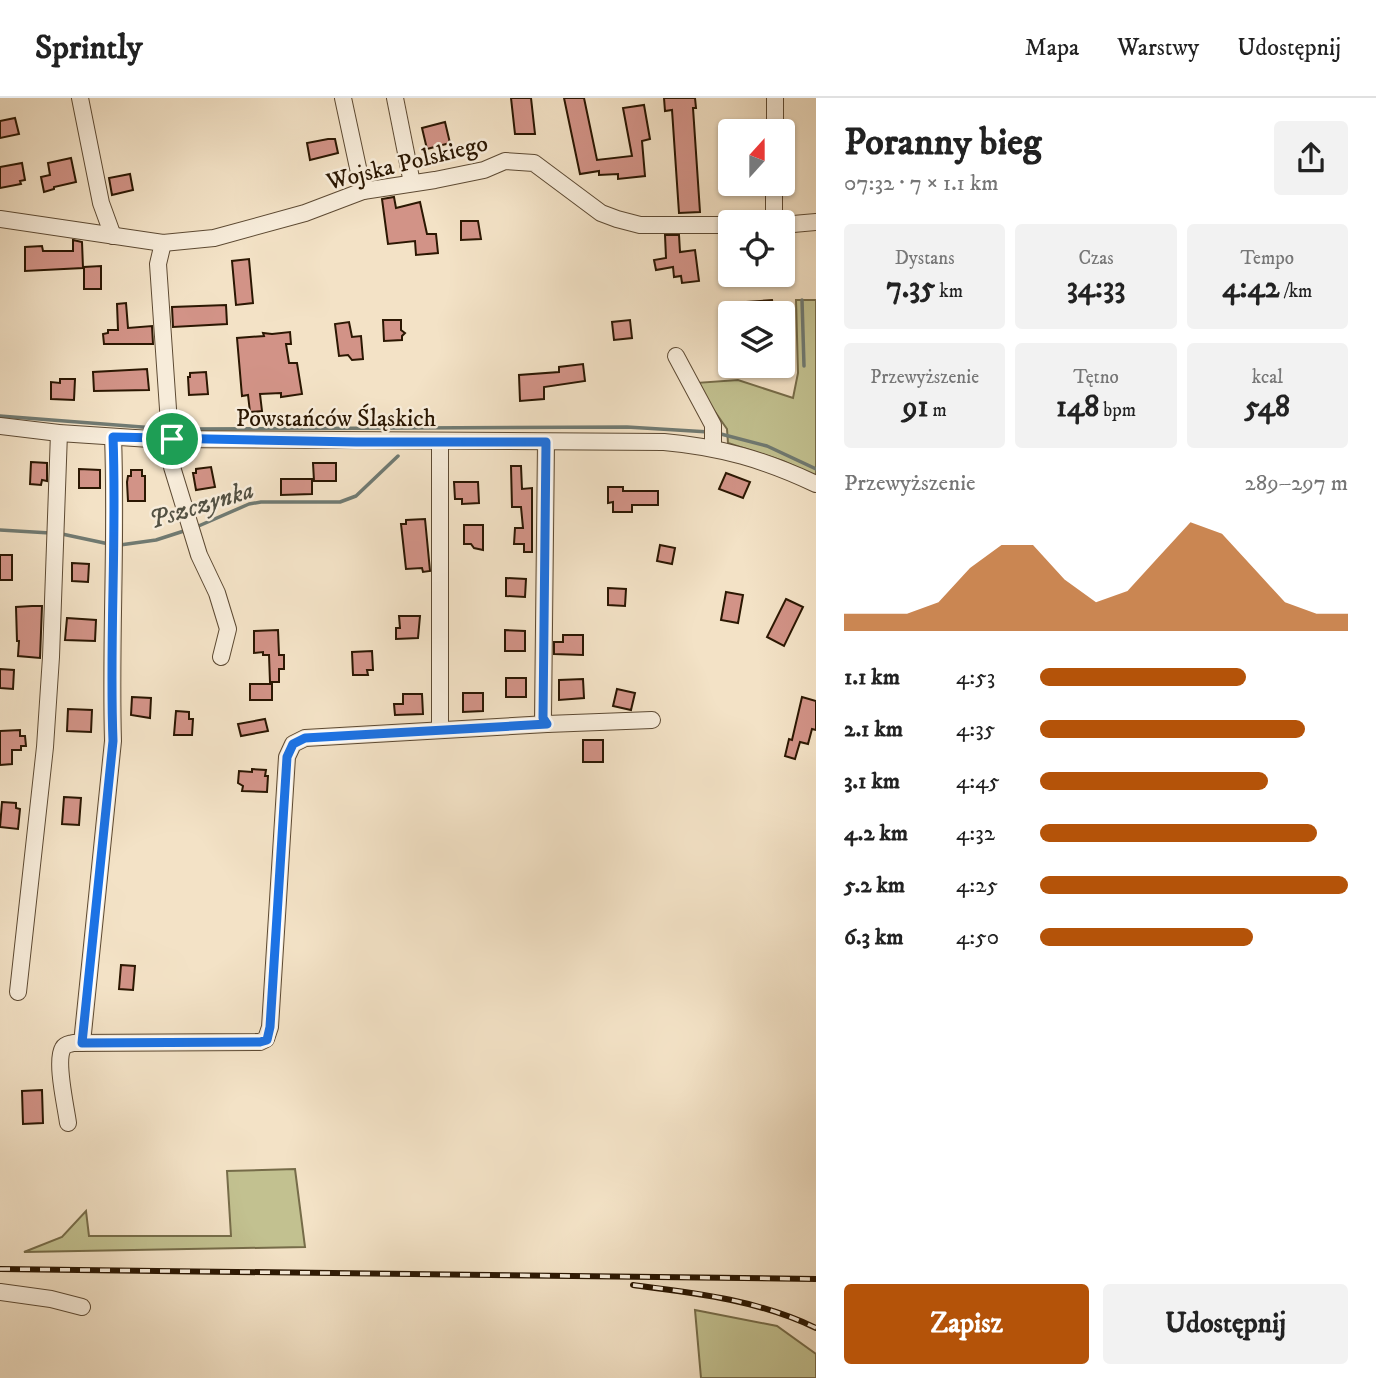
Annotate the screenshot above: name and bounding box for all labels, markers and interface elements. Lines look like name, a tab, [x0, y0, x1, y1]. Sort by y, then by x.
text: Sprintly	[35, 28, 142, 69]
text: Mapa	[1025, 33, 1079, 63]
text: Warstwy	[1117, 33, 1199, 63]
text: Udostępnij	[1237, 33, 1341, 63]
north arrow	[718, 119, 794, 196]
map controls	[718, 119, 795, 378]
text: Poranny bieg	[844, 119, 1041, 167]
button: share	[1274, 121, 1348, 195]
street label: Wojska Polskiego	[323, 128, 491, 198]
text: 07:32 · 7 × 1.1 km	[844, 169, 999, 198]
button: locate	[718, 210, 795, 287]
text: Dystans	[895, 247, 955, 270]
text: Czas	[1078, 247, 1114, 270]
text: Tempo	[1241, 247, 1294, 270]
text: 7.35	[886, 270, 935, 307]
text: 34:33	[1067, 270, 1125, 307]
text: 4:42	[1222, 270, 1279, 307]
text: km	[935, 280, 963, 303]
text: /km	[1279, 280, 1312, 303]
button: layers	[718, 301, 795, 378]
text: Przewyższenie	[870, 366, 979, 389]
text: Tętno	[1073, 366, 1119, 389]
text: kcal	[1252, 366, 1283, 389]
text: 91	[903, 389, 928, 426]
text: 148	[1056, 389, 1099, 426]
text: 548	[1245, 389, 1290, 426]
text: m	[928, 399, 947, 422]
text: bpm	[1099, 399, 1136, 422]
street label: Powstańców Śląskich	[236, 403, 437, 434]
pin	[142, 409, 202, 469]
icon: arrive	[153, 420, 191, 458]
text: Przewyższenie	[844, 469, 976, 498]
text: 289–297 m	[1245, 469, 1348, 498]
water label: Pszczynka	[145, 474, 258, 537]
text: 1.1 km	[844, 663, 900, 692]
text: 4:53	[956, 663, 995, 692]
text: 2.1 km	[844, 715, 903, 744]
text: 4:35	[956, 715, 995, 744]
text: 3.1 km	[844, 767, 900, 796]
text: 4:45	[956, 767, 1000, 796]
text: 4.2 km	[844, 819, 908, 848]
text: 4:32	[956, 819, 995, 848]
text: 5.2 km	[844, 871, 905, 900]
text: 4:25	[956, 871, 998, 900]
text: 6.3 km	[844, 923, 904, 952]
text: 4:50	[956, 923, 999, 952]
button: Zapisz	[844, 1284, 1089, 1364]
button: Udostępnij	[1103, 1284, 1348, 1364]

